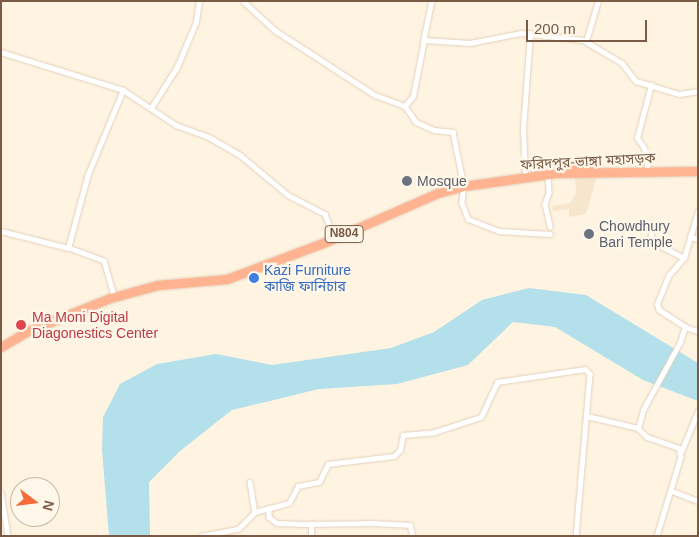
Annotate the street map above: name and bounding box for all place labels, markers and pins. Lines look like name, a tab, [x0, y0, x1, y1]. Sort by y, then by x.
place label: Mosque	[417, 173, 467, 189]
marker: Mosque	[401, 175, 413, 187]
place label: Chowdhury Bari Temple	[599, 218, 673, 250]
marker: Chowdhury Bari Temple	[583, 228, 595, 240]
place label: Kazi Furniture কাজি ফার্নিচার	[264, 262, 351, 294]
marker: Kazi Furniture কাজি ফার্নিচার	[248, 272, 260, 284]
place label: Ma Moni Digital Diagonestics Center	[32, 309, 158, 342]
marker: Ma Moni Digital Diagonestics Center	[14, 318, 28, 332]

